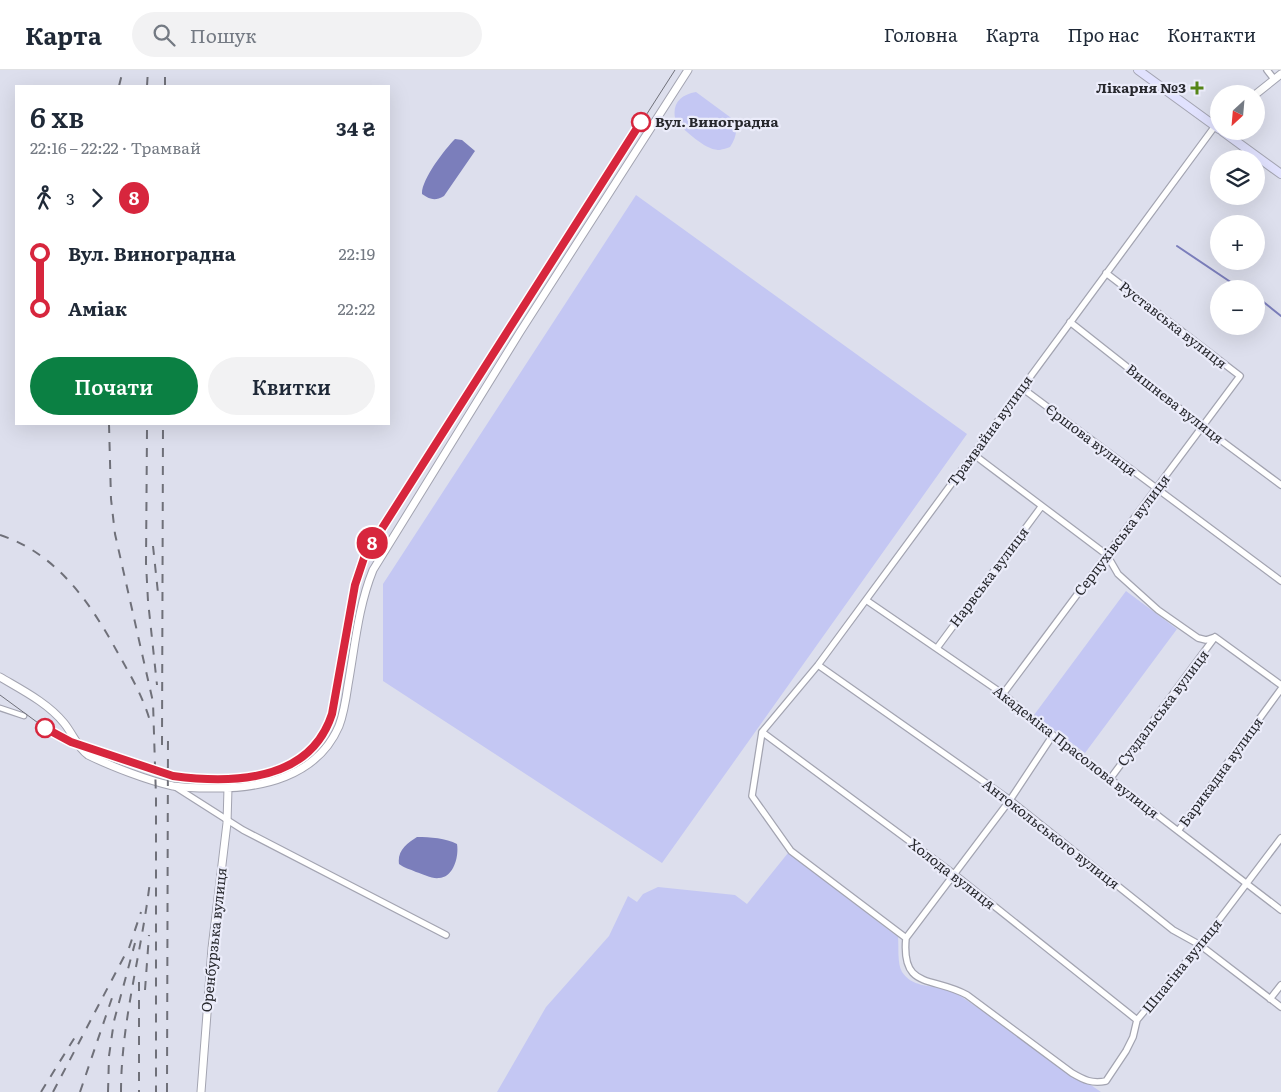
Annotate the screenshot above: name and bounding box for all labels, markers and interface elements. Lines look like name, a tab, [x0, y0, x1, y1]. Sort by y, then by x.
search box	[132, 12, 482, 57]
text: Карта	[25, 17, 102, 52]
icon: search	[150, 21, 178, 49]
text: Пошук	[190, 21, 257, 49]
text: Головна	[884, 21, 958, 48]
text: Карта	[986, 21, 1040, 48]
text: Про нас	[1068, 21, 1139, 48]
text: Контакти	[1167, 21, 1256, 48]
place label: Лікарня №3	[1096, 77, 1186, 97]
marker: Лікарня №3	[1190, 81, 1204, 95]
north arrow	[1210, 85, 1265, 140]
map controls	[1210, 85, 1265, 335]
text: 6 хв	[30, 95, 84, 137]
place label: Вул. Виноградна	[655, 111, 780, 131]
marker: Вул. Виноградна	[631, 112, 651, 132]
text: 34 ₴	[336, 114, 375, 142]
text: 22:16 – 22:22 · Трамвай	[30, 135, 201, 159]
button: layers	[1210, 150, 1265, 205]
icon: walk	[30, 184, 58, 212]
icon: forward	[83, 184, 111, 212]
text: 8	[129, 184, 139, 211]
text: 3	[66, 186, 75, 210]
button: +	[1210, 215, 1265, 270]
text: Вул. Виноградна	[68, 239, 236, 267]
text: 22:19	[339, 241, 375, 265]
street label: Руставська вулиця	[1116, 276, 1232, 373]
button: −	[1210, 280, 1265, 335]
text: Аміак	[68, 294, 127, 322]
text: 22:22	[337, 296, 375, 320]
button: Почати	[30, 357, 198, 415]
button: Квитки	[208, 357, 375, 415]
street label: Вишнева вулиця	[1123, 359, 1229, 448]
street label: Трамвайна вулиця	[942, 371, 1036, 490]
street label: Єршова вулиця	[1042, 398, 1141, 480]
street label: Серпухівська вулиця	[1069, 469, 1174, 599]
street label: Нарвська вулиця	[944, 522, 1033, 631]
line badge: 8	[356, 527, 388, 559]
text: 8	[367, 529, 377, 556]
street label: Суздальська вулиця	[1112, 645, 1213, 770]
street label: Академіка Прасолова вулиця	[989, 680, 1164, 822]
street label: Барикадна вулиця	[1174, 713, 1267, 830]
unlabelled marker	[35, 718, 55, 738]
street label: Антокольського вулиця	[979, 773, 1124, 893]
street label: Холода вулиця	[905, 833, 1000, 913]
street label: Оренбурзька вулиця	[195, 867, 231, 1013]
street label: Шпагіна вулиця	[1137, 914, 1226, 1017]

